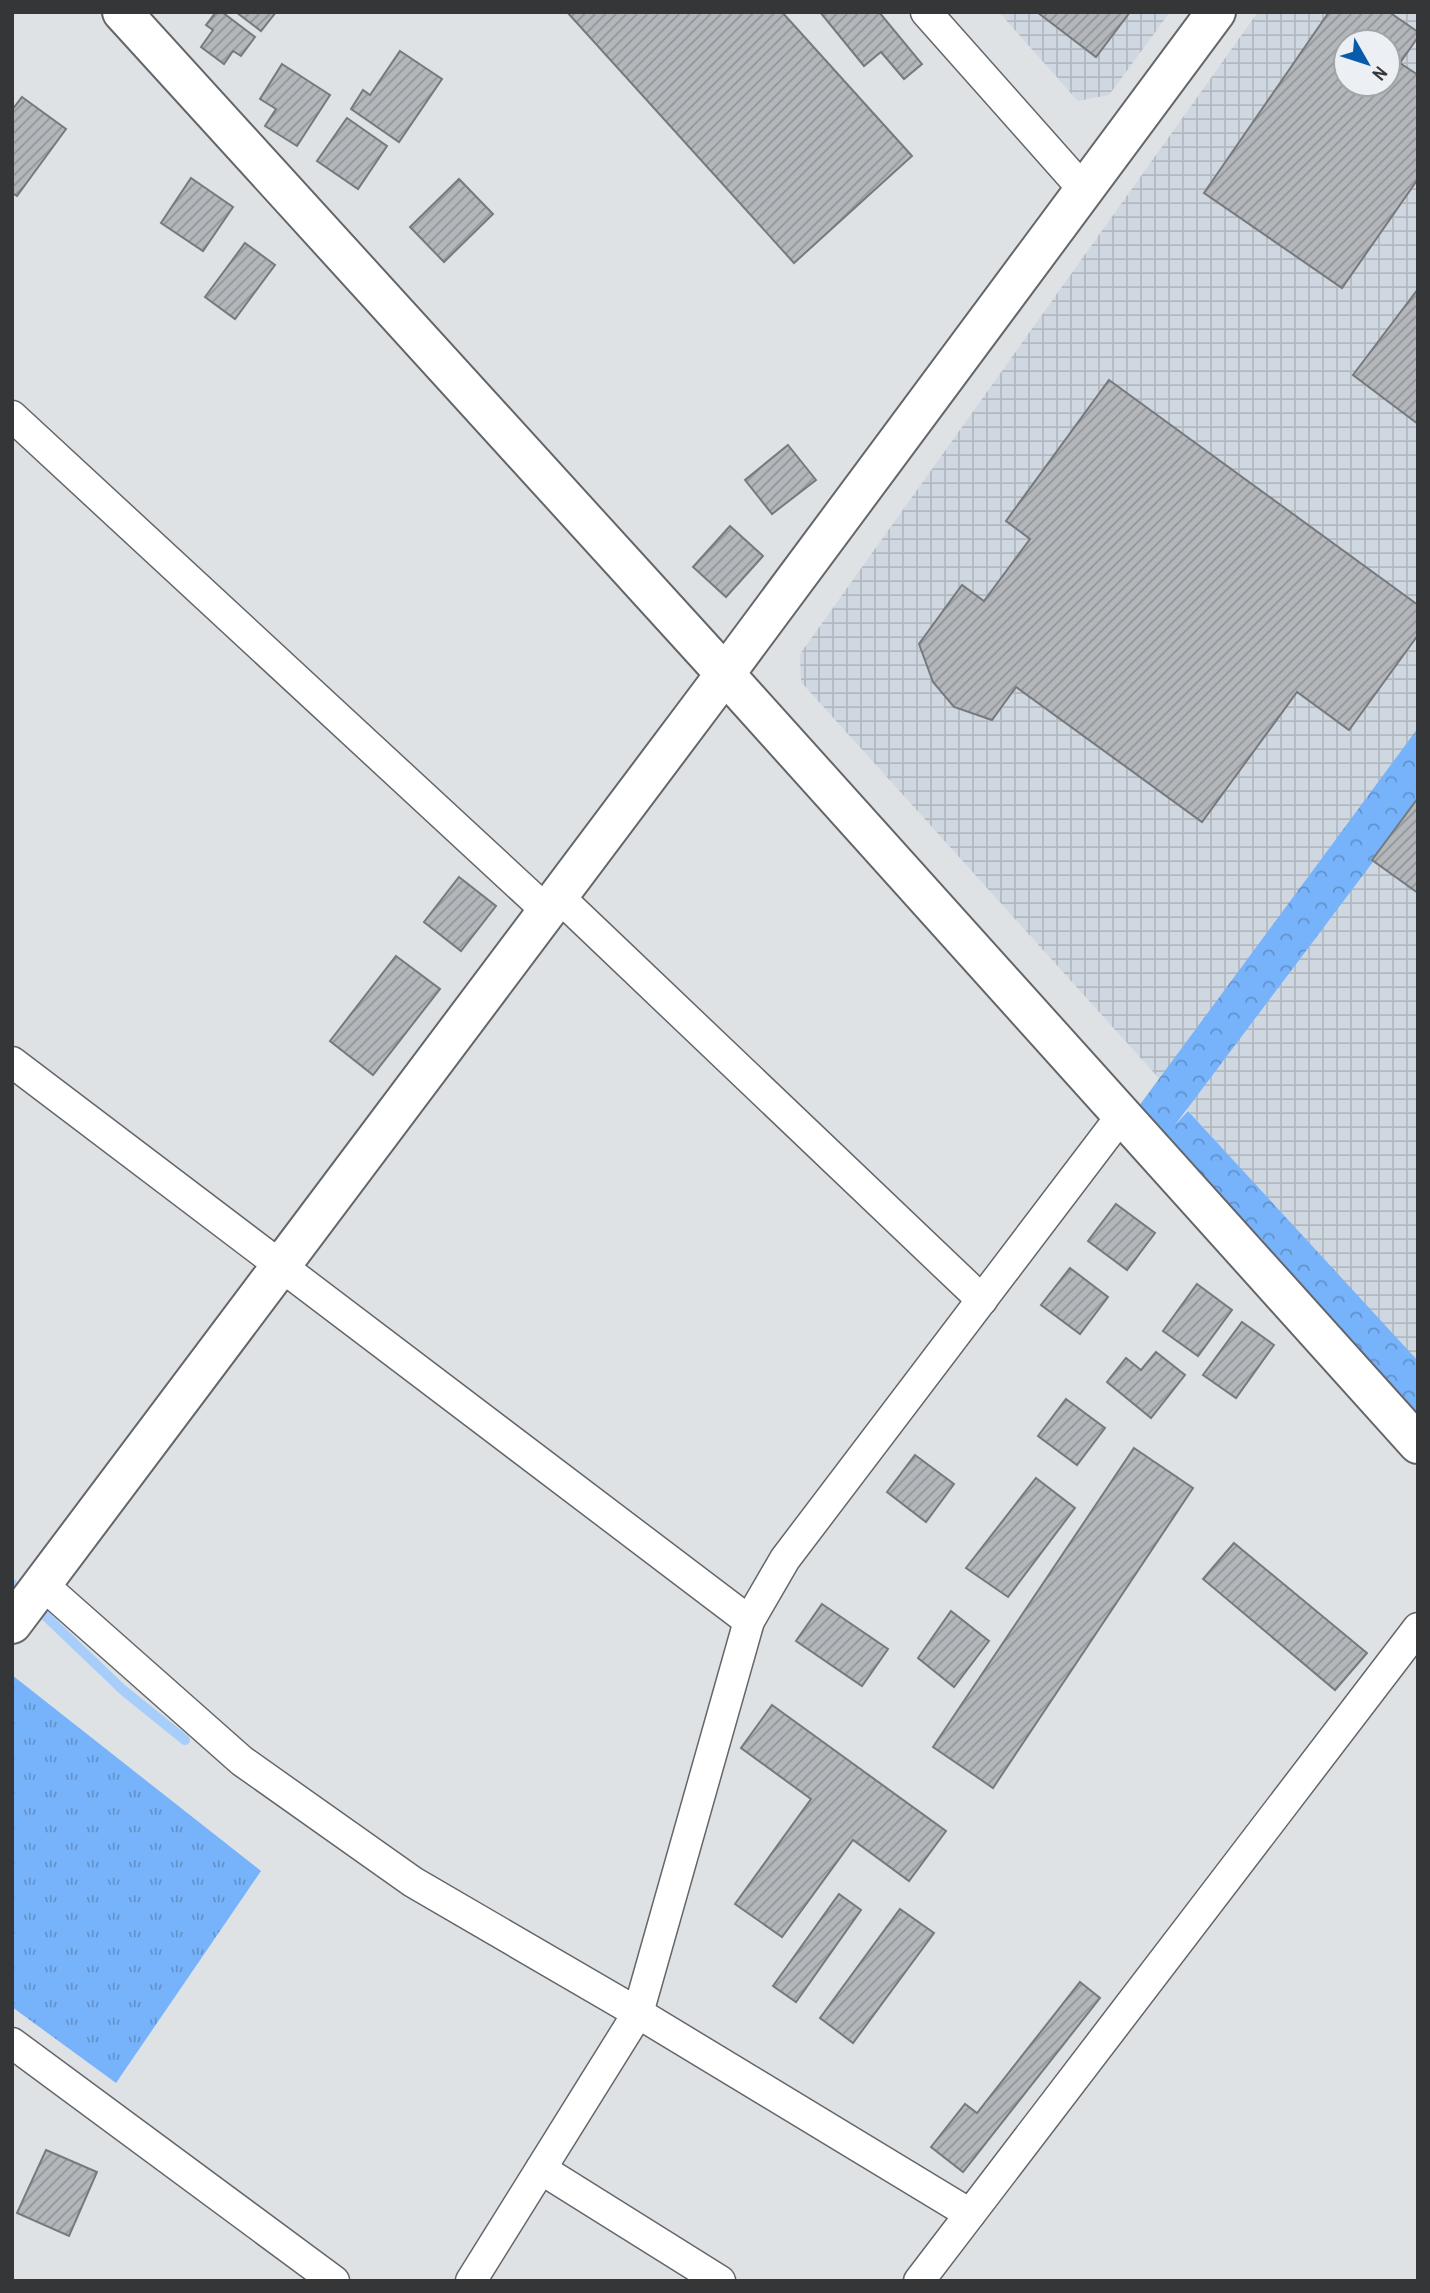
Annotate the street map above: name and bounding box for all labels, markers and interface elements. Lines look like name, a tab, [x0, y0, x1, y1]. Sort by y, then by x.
north arrow	[1332, 28, 1402, 98]
text: N	[1367, 61, 1394, 86]

